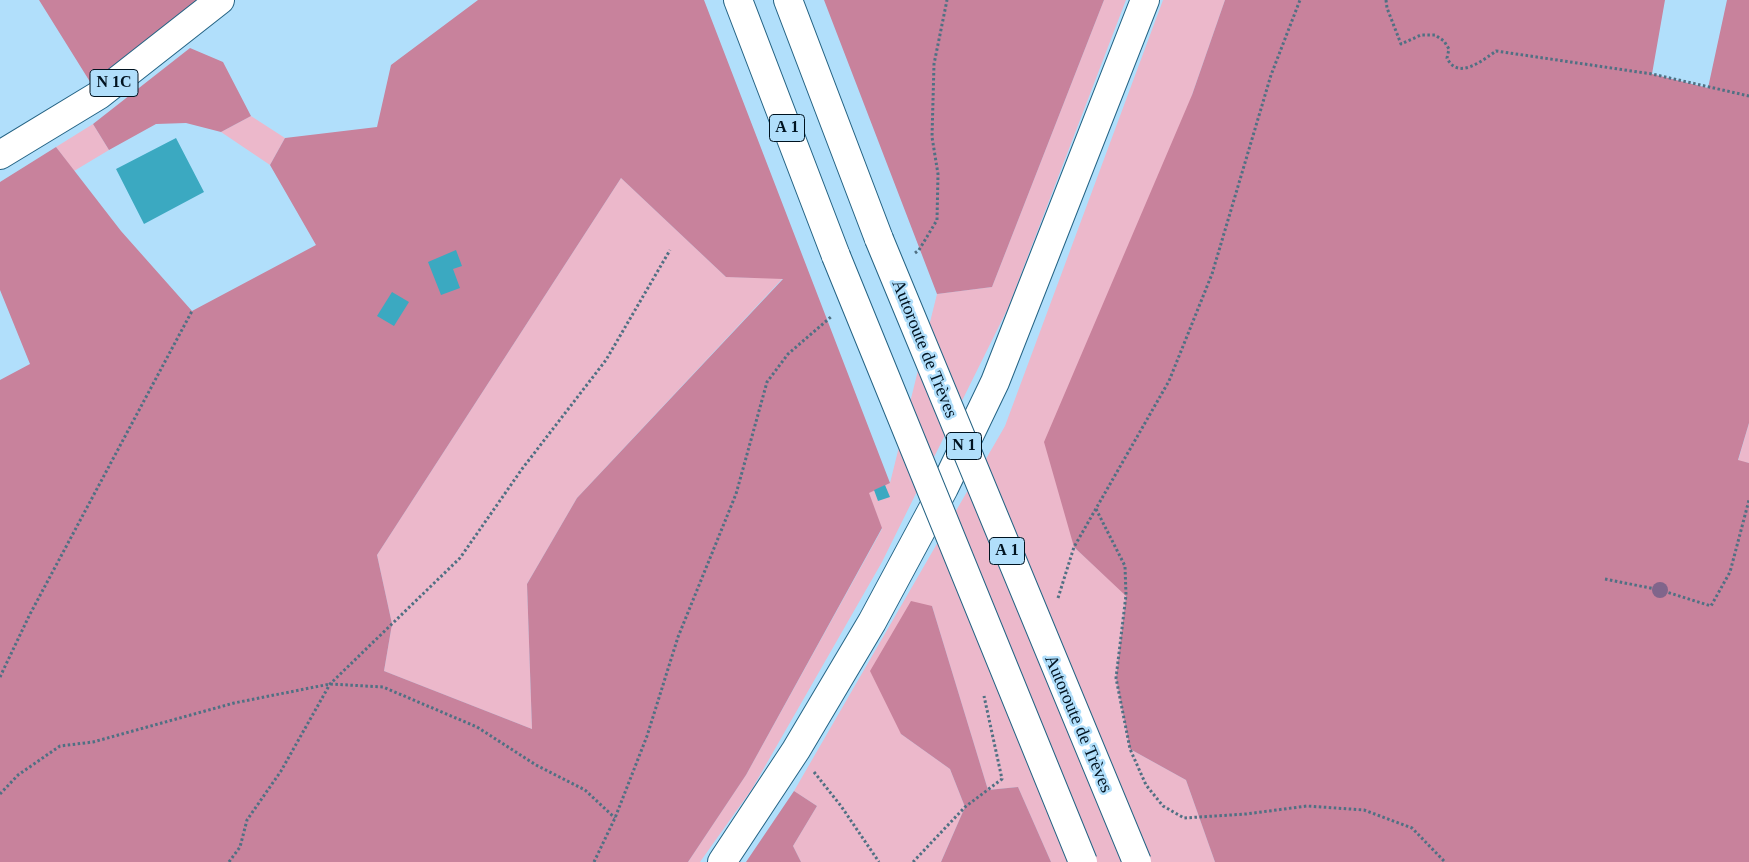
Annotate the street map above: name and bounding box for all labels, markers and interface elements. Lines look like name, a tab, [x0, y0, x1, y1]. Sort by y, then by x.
road number: N 1C	[90, 70, 138, 96]
road number: A 1	[770, 115, 804, 142]
street label: Autoroute de Trèves	[886, 277, 962, 421]
road number: N 1	[946, 432, 982, 460]
road number: A 1	[990, 538, 1024, 564]
street label: Autoroute de Trèves	[1039, 652, 1117, 796]

